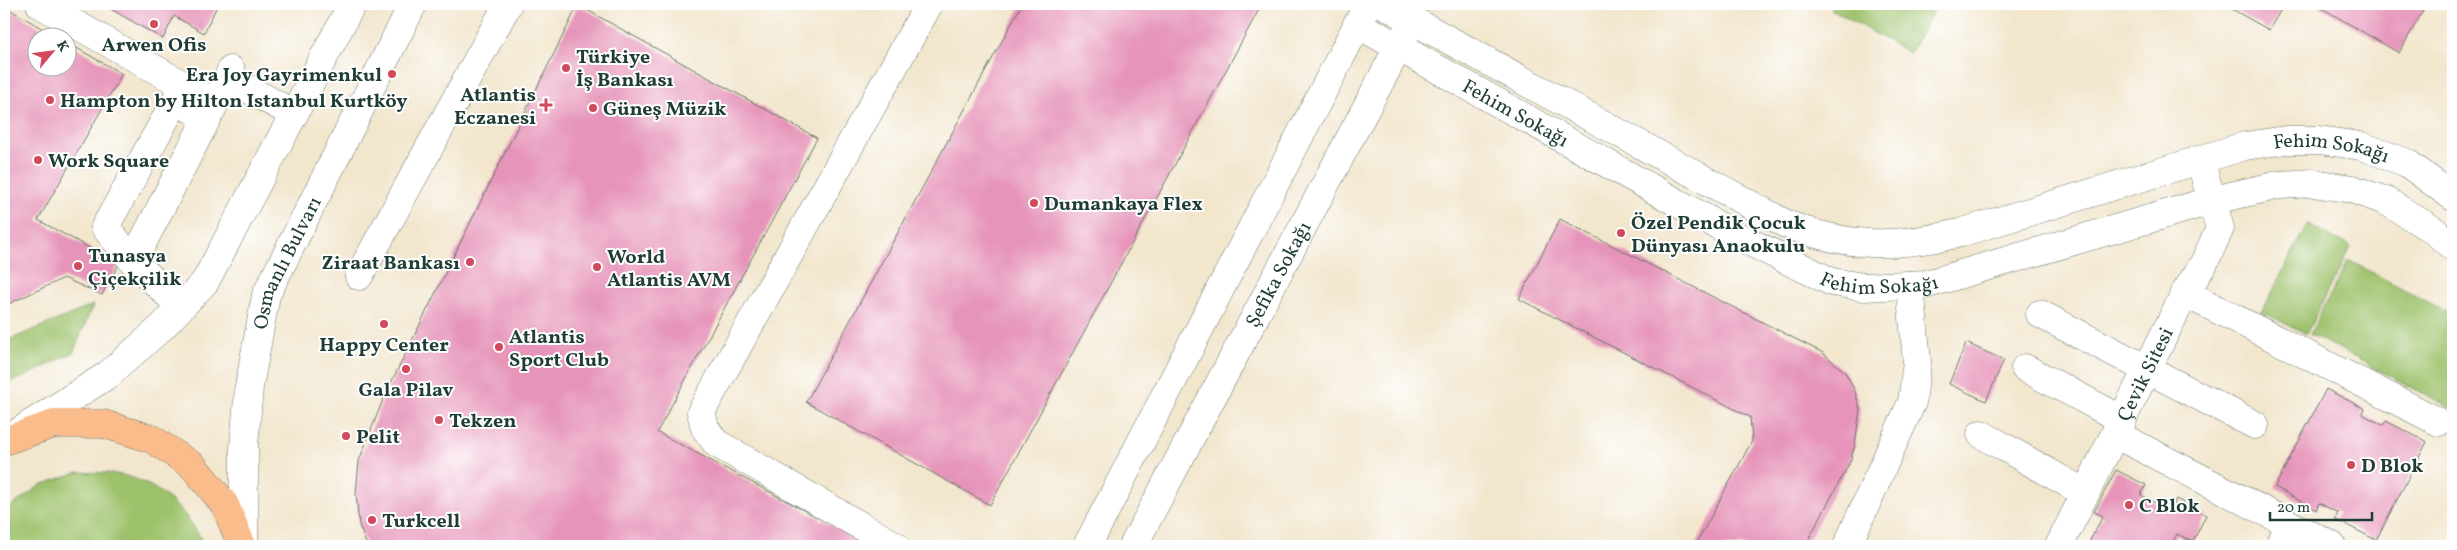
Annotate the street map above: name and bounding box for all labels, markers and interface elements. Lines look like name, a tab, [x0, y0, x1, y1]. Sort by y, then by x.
marker: Arwen Ofis	[148, 18, 160, 30]
north arrow	[28, 28, 78, 78]
place label: Arwen Ofis	[102, 32, 206, 60]
text: K	[51, 37, 73, 55]
place label: Türkiye İş Bankası	[576, 44, 674, 95]
place label: Era Joy Gayrimenkul	[186, 62, 382, 90]
marker: Türkiye İş Bankası	[560, 62, 572, 74]
marker: Era Joy Gayrimenkul	[386, 68, 398, 80]
street label: Fehim Sokağı	[1457, 73, 1573, 155]
place label: Atlantis Eczanesi	[454, 82, 536, 133]
place label: Hampton by Hilton Istanbul Kurtköy	[60, 88, 408, 116]
marker: Hampton by Hilton Istanbul Kurtköy	[44, 94, 56, 106]
place label: Güneş Müzik	[603, 96, 726, 124]
marker: Atlantis Eczanesi	[540, 99, 552, 111]
marker: Güneş Müzik	[587, 102, 599, 114]
street label: Fehim Sokağı	[2272, 127, 2393, 171]
place label: Work Square	[48, 148, 169, 176]
marker: Work Square	[32, 154, 44, 166]
place label: Dumankaya Flex	[1044, 191, 1203, 219]
street label: Osmanlı Bulvarı	[248, 192, 329, 332]
marker: Dumankaya Flex	[1028, 197, 1040, 209]
place label: Özel Pendik Çocuk Dünyası Anaokulu	[1631, 210, 1806, 261]
street label: Şefika Sokağı	[1240, 217, 1319, 333]
marker: Özel Pendik Çocuk Dünyası Anaokulu	[1615, 227, 1627, 239]
place label: Tunasya Çiçekçilik	[88, 243, 181, 294]
place label: World Atlantis AVM	[607, 244, 731, 295]
place label: Ziraat Bankası	[322, 250, 460, 278]
marker: Ziraat Bankası	[464, 256, 476, 268]
marker: Tunasya Çiçekçilik	[72, 260, 84, 272]
marker: World Atlantis AVM	[591, 261, 603, 273]
street label: Fehim Sokağı	[1815, 266, 1942, 303]
marker: Happy Center	[378, 318, 390, 330]
street label: Çevik Sitesi	[2111, 323, 2182, 427]
place label: Atlantis Sport Club	[509, 324, 609, 375]
place label: Happy Center	[319, 332, 449, 360]
marker: Atlantis Sport Club	[493, 341, 505, 353]
marker: Gala Pilav	[400, 363, 412, 375]
place label: Gala Pilav	[358, 377, 454, 405]
place label: Tekzen	[449, 408, 516, 436]
marker: Tekzen	[433, 414, 445, 426]
place label: Pelit	[356, 424, 400, 452]
marker: Pelit	[340, 430, 352, 442]
place label: D Blok	[2361, 453, 2423, 481]
marker: D Blok	[2345, 459, 2357, 471]
scale bar	[2270, 490, 2372, 522]
place label: C Blok	[2139, 493, 2200, 521]
text: 20 m	[2277, 498, 2310, 519]
marker: C Blok	[2123, 499, 2135, 511]
place label: Turkcell	[382, 508, 460, 536]
marker: Turkcell	[366, 514, 378, 526]

